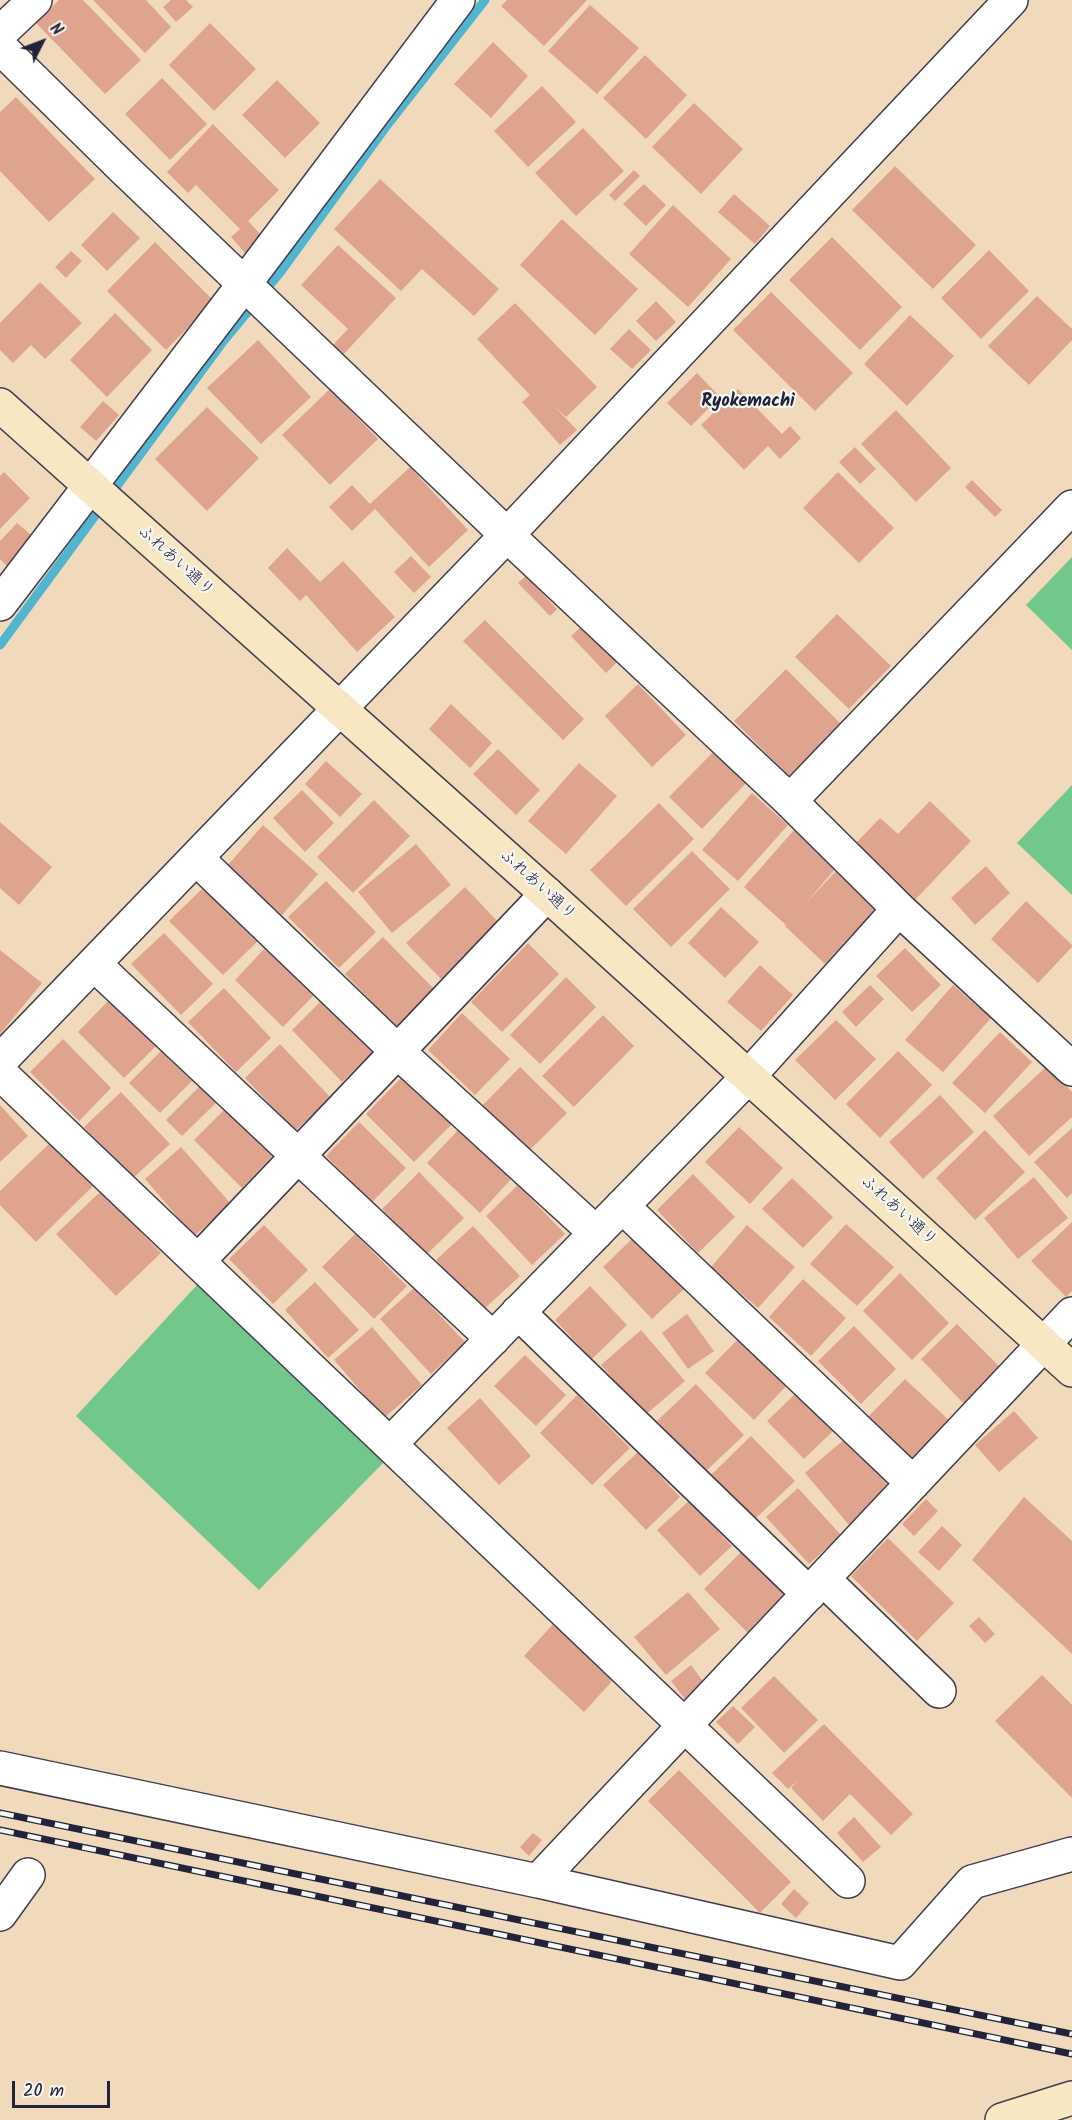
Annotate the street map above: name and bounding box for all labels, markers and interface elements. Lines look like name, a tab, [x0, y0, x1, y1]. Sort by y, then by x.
north arrow	[12, 12, 72, 72]
text: N	[43, 17, 68, 42]
district label: Ryokemachi	[701, 392, 795, 414]
street label: ふれあい通り	[133, 523, 217, 601]
street label: ふれあい通り	[495, 847, 579, 925]
street label: ふれあい通り	[856, 1173, 940, 1251]
scale bar	[15, 2069, 112, 2107]
text: 20 m	[23, 2077, 64, 2106]

